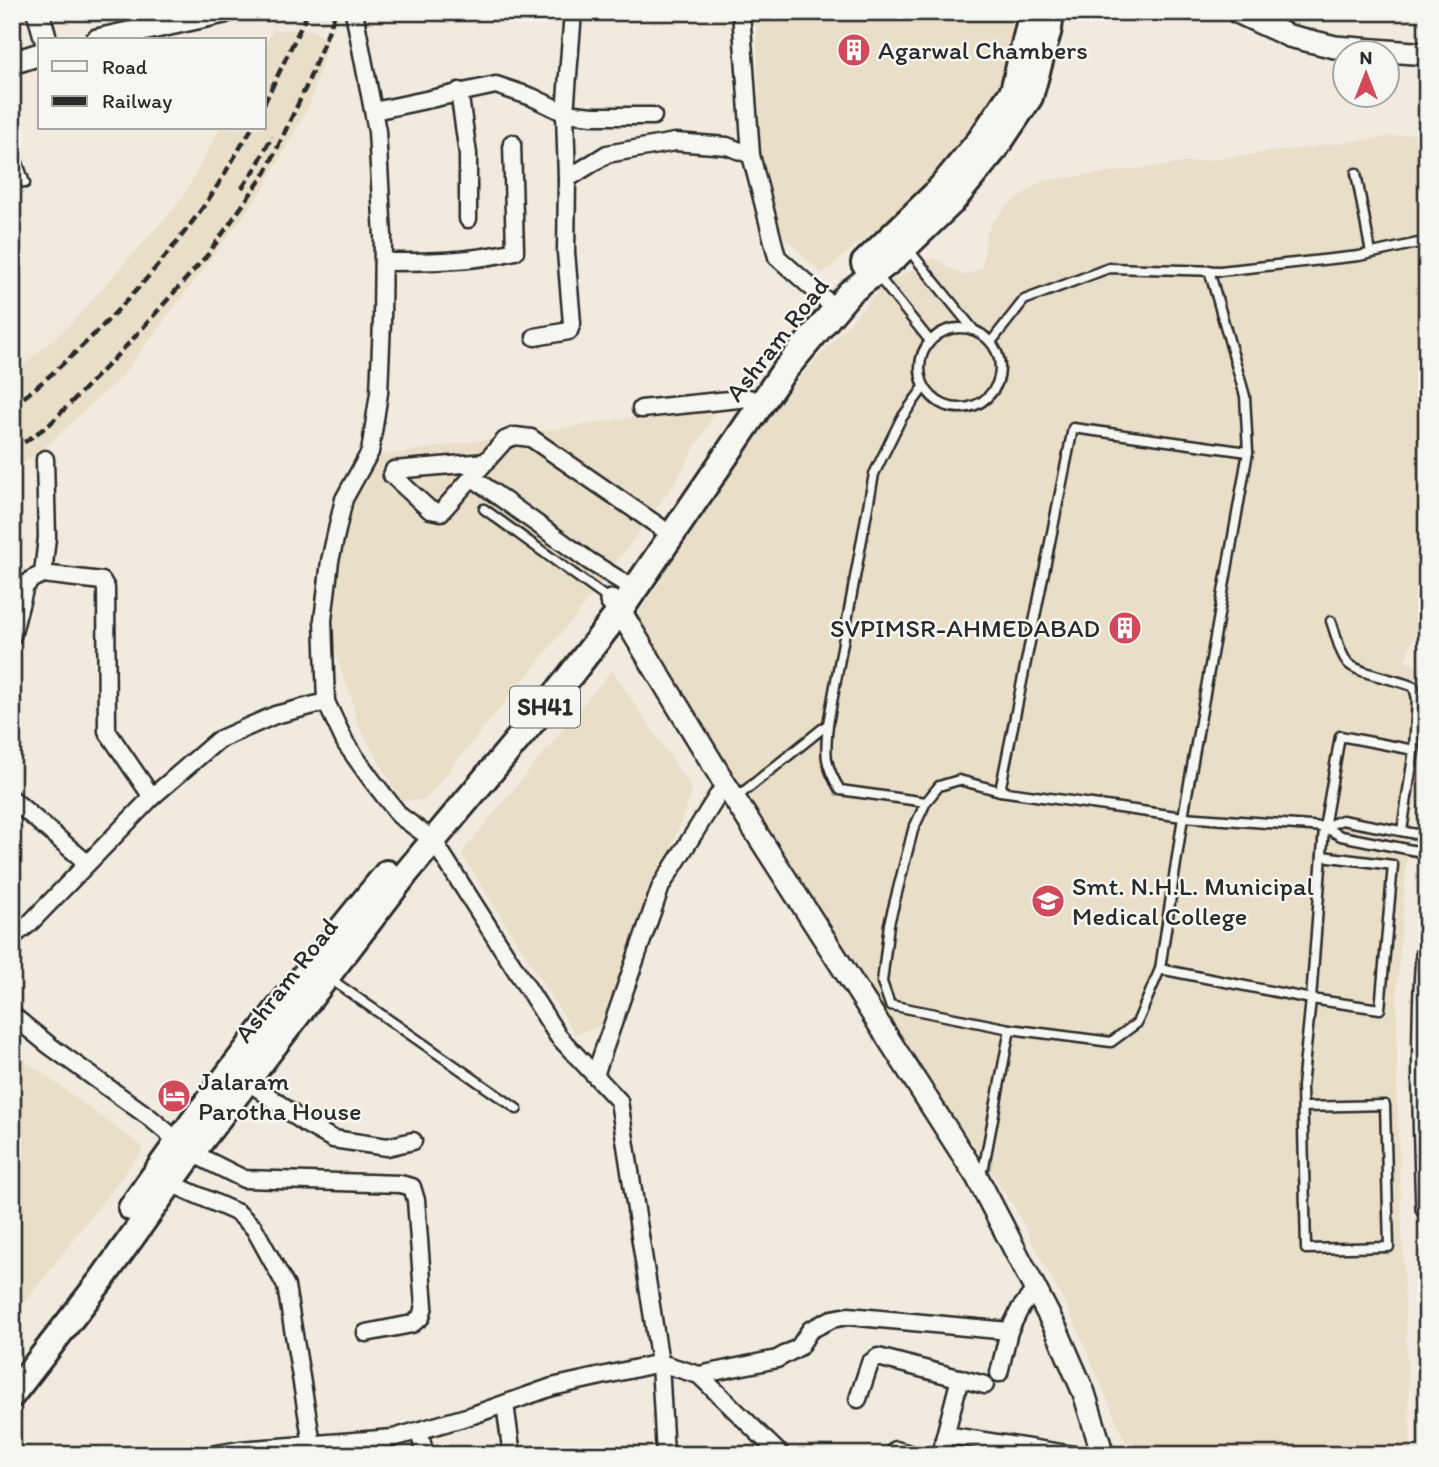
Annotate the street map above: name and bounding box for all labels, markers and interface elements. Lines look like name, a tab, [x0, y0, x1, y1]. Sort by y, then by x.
building icon: Agarwal Chambers	[835, 31, 873, 69]
place label: Agarwal Chambers	[878, 34, 1088, 66]
legend	[38, 38, 266, 130]
north arrow	[1330, 38, 1400, 108]
text: N	[1360, 46, 1372, 69]
text: Road	[102, 54, 148, 79]
text: Railway	[102, 88, 172, 113]
street label: Ashram Road	[718, 270, 836, 408]
building icon: SVPIMSR-AHMEDABAD	[1106, 609, 1144, 647]
place label: SVPIMSR-AHMEDABAD	[830, 612, 1100, 644]
road number: SH41	[510, 686, 580, 728]
place label: Smt. N.H.L. Municipal Medical College	[1072, 870, 1314, 932]
school or university icon: Smt. N.H.L. Municipal Medical College	[1029, 882, 1067, 920]
street label: Ashram Road	[227, 911, 345, 1049]
place label: Jalaram Parotha House	[198, 1065, 362, 1127]
hotel icon: Jalaram Parotha House	[155, 1077, 193, 1115]

